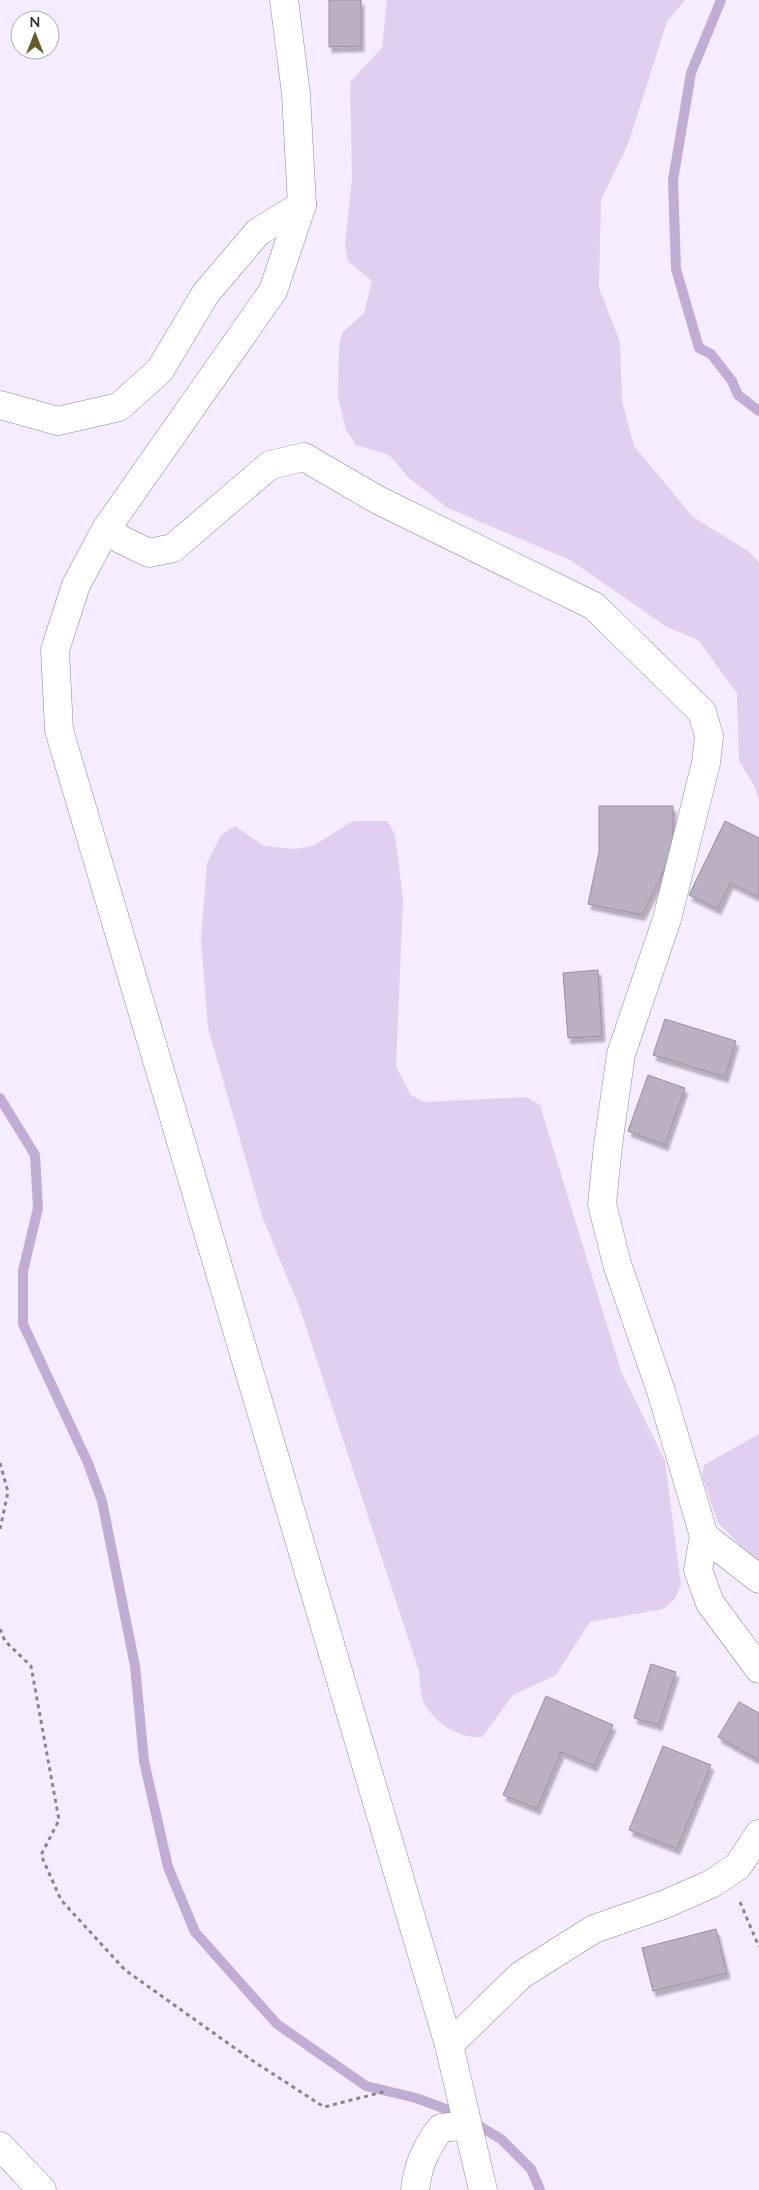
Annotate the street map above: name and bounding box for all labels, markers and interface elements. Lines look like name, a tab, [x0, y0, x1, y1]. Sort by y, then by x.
north arrow	[10, 10, 60, 60]
text: N	[30, 13, 40, 30]

